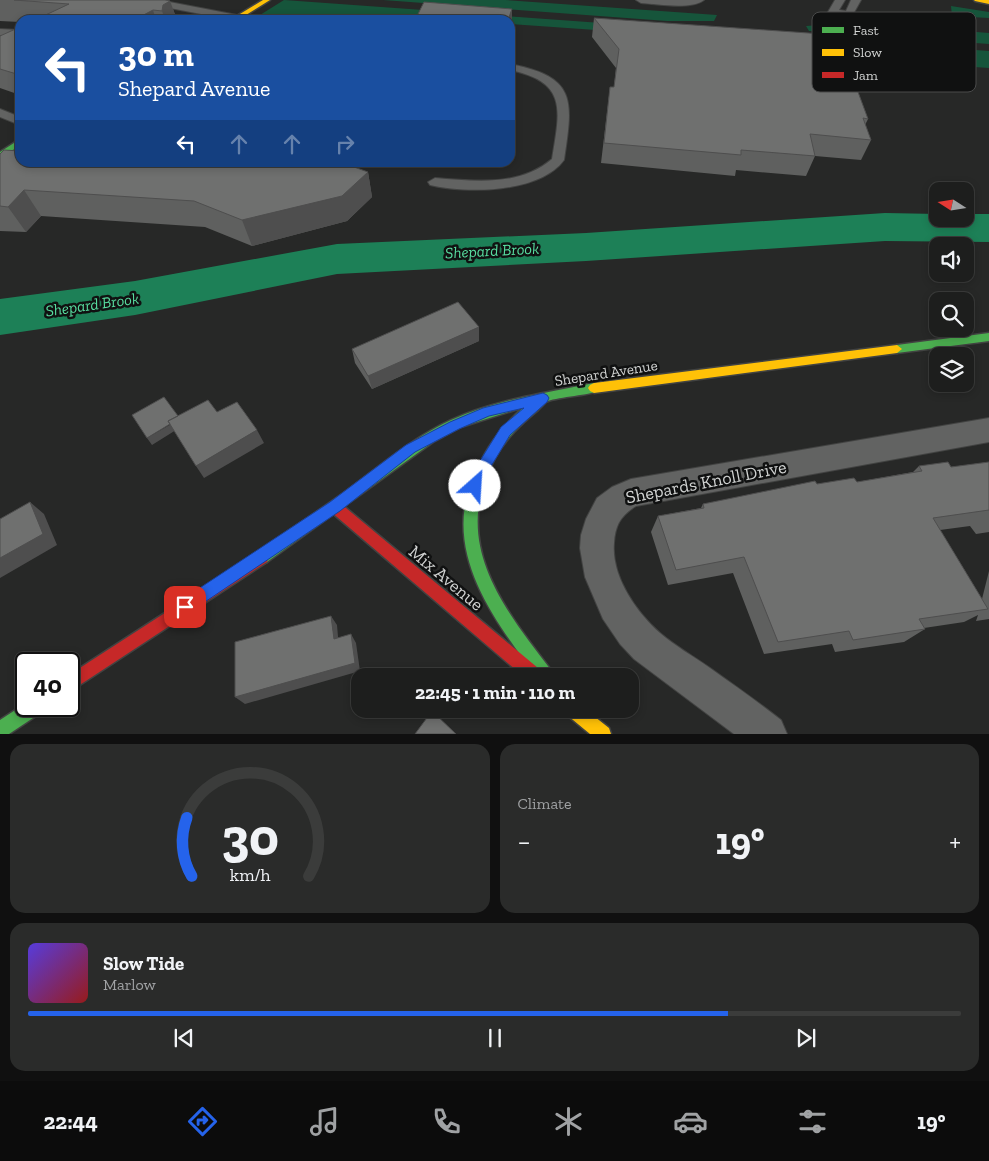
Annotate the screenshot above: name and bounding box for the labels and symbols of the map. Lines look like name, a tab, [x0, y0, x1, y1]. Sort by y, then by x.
legend	[812, 12, 976, 92]
text: Fast	[853, 22, 880, 39]
text: Slow	[853, 44, 882, 61]
text: Jam	[853, 67, 878, 84]
north arrow	[929, 182, 974, 228]
water label: Shepard Brook	[444, 239, 540, 262]
water label: Shepard Brook	[44, 289, 140, 320]
street label: Shepard Avenue	[553, 356, 659, 390]
street label: Shepards Knoll Drive	[624, 456, 788, 508]
position arrow	[448, 459, 500, 511]
street label: Mix Avenue	[404, 540, 488, 616]
pin	[164, 586, 206, 628]
speed limit sign: 40	[15, 652, 80, 717]

